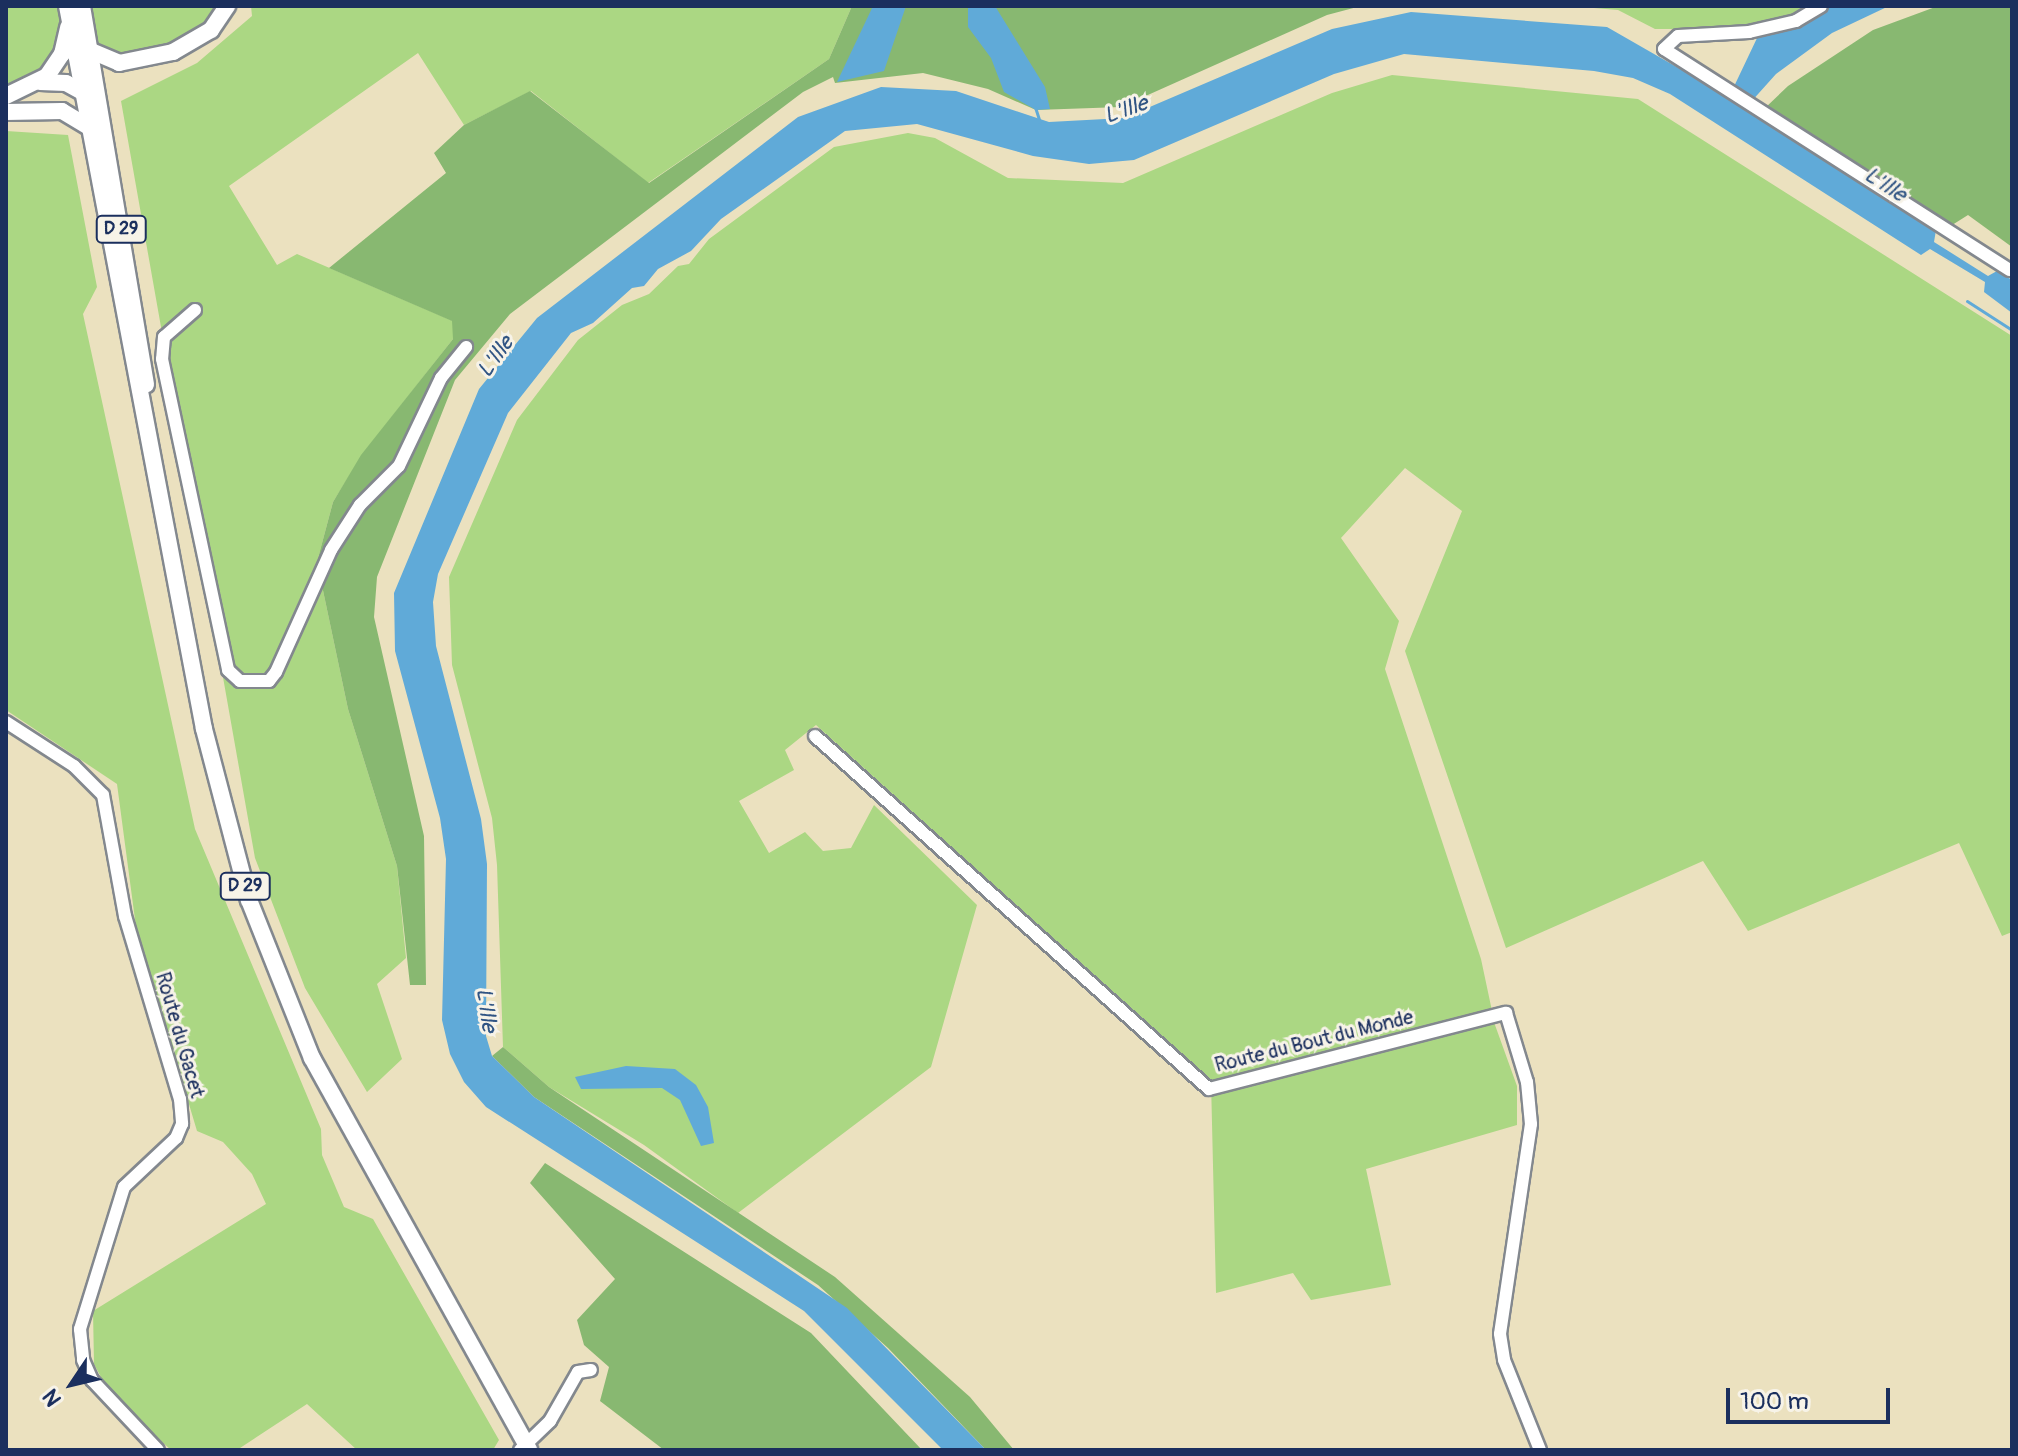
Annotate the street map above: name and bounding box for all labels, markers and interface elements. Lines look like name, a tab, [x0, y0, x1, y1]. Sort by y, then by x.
water label: L'Ille	[1101, 90, 1151, 130]
water label: L'Ille	[1859, 162, 1911, 208]
road number: D 29	[95, 215, 147, 243]
water label: L'Ille	[472, 331, 520, 383]
road number: D 29	[219, 872, 271, 900]
street label: Route du Gacet	[151, 969, 209, 1101]
water label: L'Ille	[470, 986, 502, 1034]
street label: Route du Bout du Monde	[1212, 1005, 1416, 1077]
north arrow	[32, 1344, 112, 1424]
scale bar	[1730, 1372, 1894, 1422]
text: N	[37, 1384, 68, 1412]
text: 100 m	[1740, 1387, 1809, 1416]

